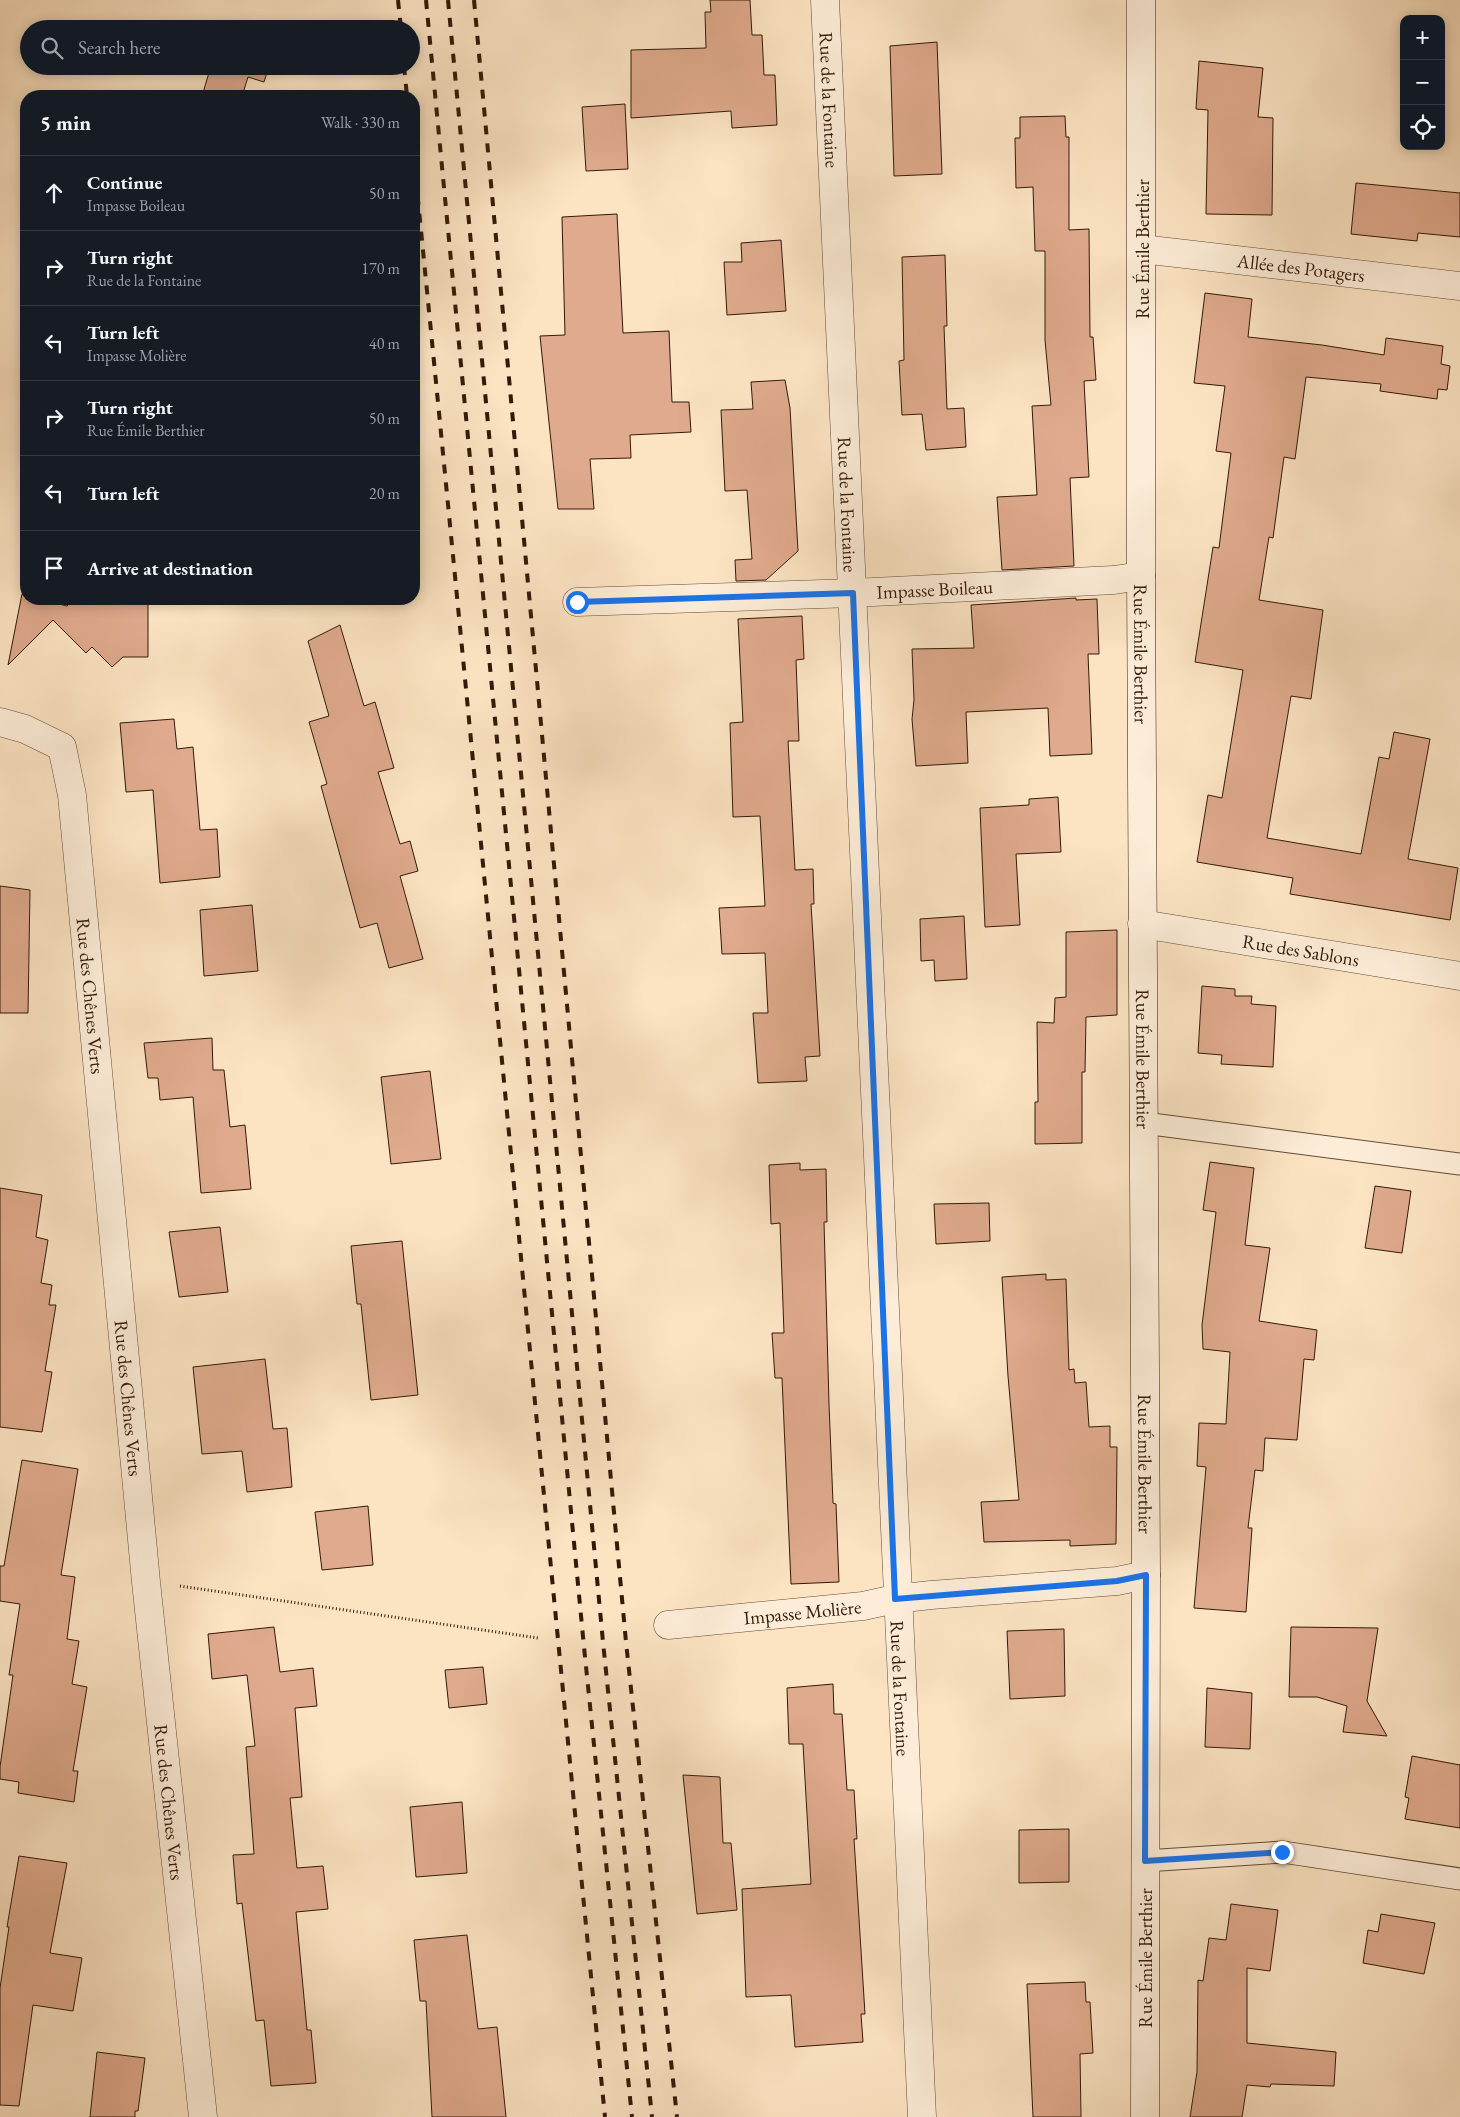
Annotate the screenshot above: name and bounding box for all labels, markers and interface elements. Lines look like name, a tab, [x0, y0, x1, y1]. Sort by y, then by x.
map controls	[1400, 15, 1445, 150]
button: +	[1400, 15, 1445, 60]
search box	[20, 20, 420, 75]
street label: Rue de la Fontaine	[814, 31, 845, 168]
icon: search	[38, 34, 66, 62]
text: Search here	[78, 35, 160, 60]
button: −	[1400, 60, 1445, 105]
button: locate	[1400, 105, 1445, 150]
text: 5 min	[40, 109, 91, 136]
text: Walk · 330 m	[321, 112, 400, 133]
text: Continue	[87, 170, 162, 195]
street label: Rue Émile Berthier	[1130, 178, 1155, 319]
icon: ahead	[40, 179, 68, 207]
text: 50 m	[369, 183, 400, 204]
text: Impasse Boileau	[87, 195, 185, 216]
text: Turn right	[87, 245, 173, 270]
street label: Allée des Potagers	[1235, 248, 1366, 288]
icon: right	[40, 254, 68, 282]
text: 170 m	[361, 258, 400, 279]
text: Rue de la Fontaine	[87, 270, 201, 291]
text: Turn left	[87, 320, 159, 345]
icon: left	[40, 329, 68, 357]
text: 40 m	[369, 333, 400, 354]
text: Impasse Molière	[87, 345, 186, 366]
text: Turn right	[87, 395, 173, 420]
icon: right	[40, 404, 68, 432]
text: 50 m	[369, 408, 400, 429]
text: Rue Émile Berthier	[87, 420, 205, 441]
street label: Rue de la Fontaine	[832, 436, 863, 573]
icon: left	[40, 479, 68, 507]
text: Turn left	[87, 481, 159, 506]
text: 20 m	[369, 483, 400, 504]
icon: arrive	[40, 554, 68, 582]
text: Arrive at destination	[87, 556, 253, 581]
street label: Impasse Boileau	[876, 574, 994, 605]
street label: Rue Émile Berthier	[1128, 584, 1154, 725]
route start	[566, 591, 589, 614]
street label: Rue des Chênes Verts	[71, 917, 110, 1075]
street label: Rue des Sablons	[1241, 929, 1361, 972]
street label: Rue Émile Berthier	[1130, 989, 1156, 1130]
street label: Rue des Chênes Verts	[108, 1319, 148, 1477]
street label: Rue Émile Berthier	[1132, 1394, 1158, 1535]
street label: Impasse Molière	[742, 1594, 862, 1631]
street label: Rue de la Fontaine	[884, 1620, 916, 1757]
street label: Rue des Chênes Verts	[148, 1723, 190, 1881]
route end	[1271, 1841, 1294, 1864]
street label: Rue Émile Berthier	[1133, 1887, 1158, 2028]

